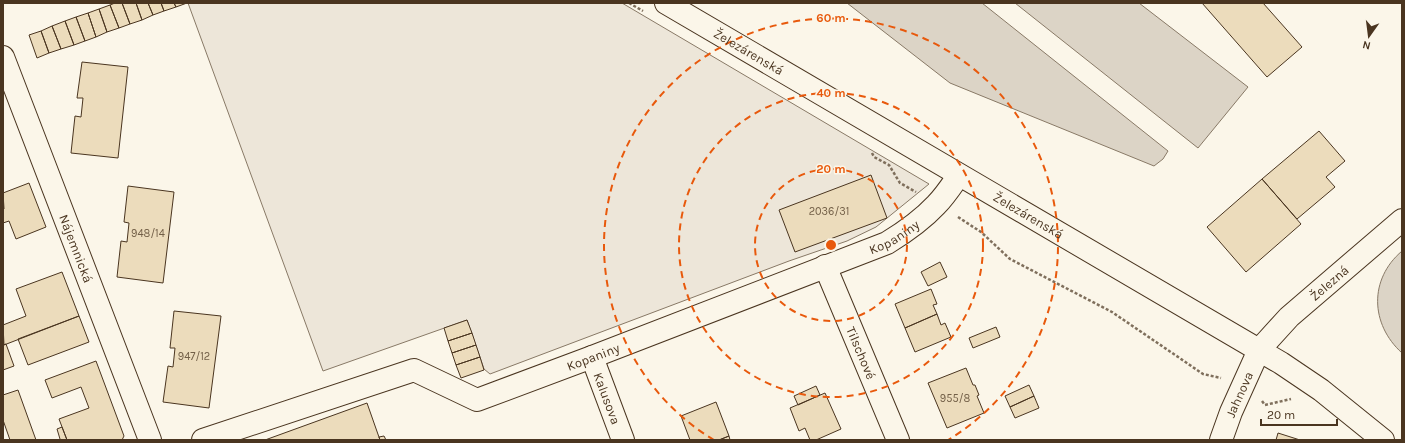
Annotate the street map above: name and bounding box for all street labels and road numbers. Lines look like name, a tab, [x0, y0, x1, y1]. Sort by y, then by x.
street label: Železárenská	[711, 24, 787, 78]
street label: Železárenská	[991, 188, 1066, 242]
street label: Nájemnická	[57, 212, 96, 285]
street label: Kopaniny	[867, 216, 922, 257]
street label: Železná	[1306, 262, 1351, 303]
street label: Tilschové	[844, 324, 879, 382]
street label: Kopaniny	[564, 340, 622, 373]
street label: Jahnova	[1222, 369, 1256, 419]
street label: Kalusova	[591, 370, 624, 426]

